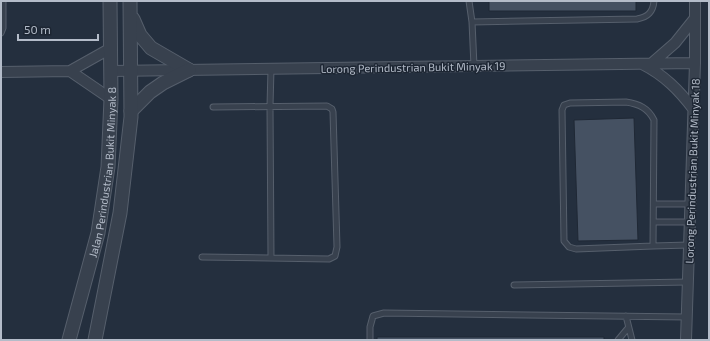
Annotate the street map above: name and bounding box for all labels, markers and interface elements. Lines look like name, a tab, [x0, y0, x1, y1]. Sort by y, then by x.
scale bar	[18, 16, 98, 42]
text: 50 m	[24, 22, 51, 36]
street label: Lorong Perindustrian Bukit Minyak 19	[320, 59, 506, 75]
street label: Lorong Perindustrian Bukit Minyak 18	[682, 78, 702, 264]
street label: Jalan Perindustrian Bukit Minyak 8	[85, 87, 118, 259]

